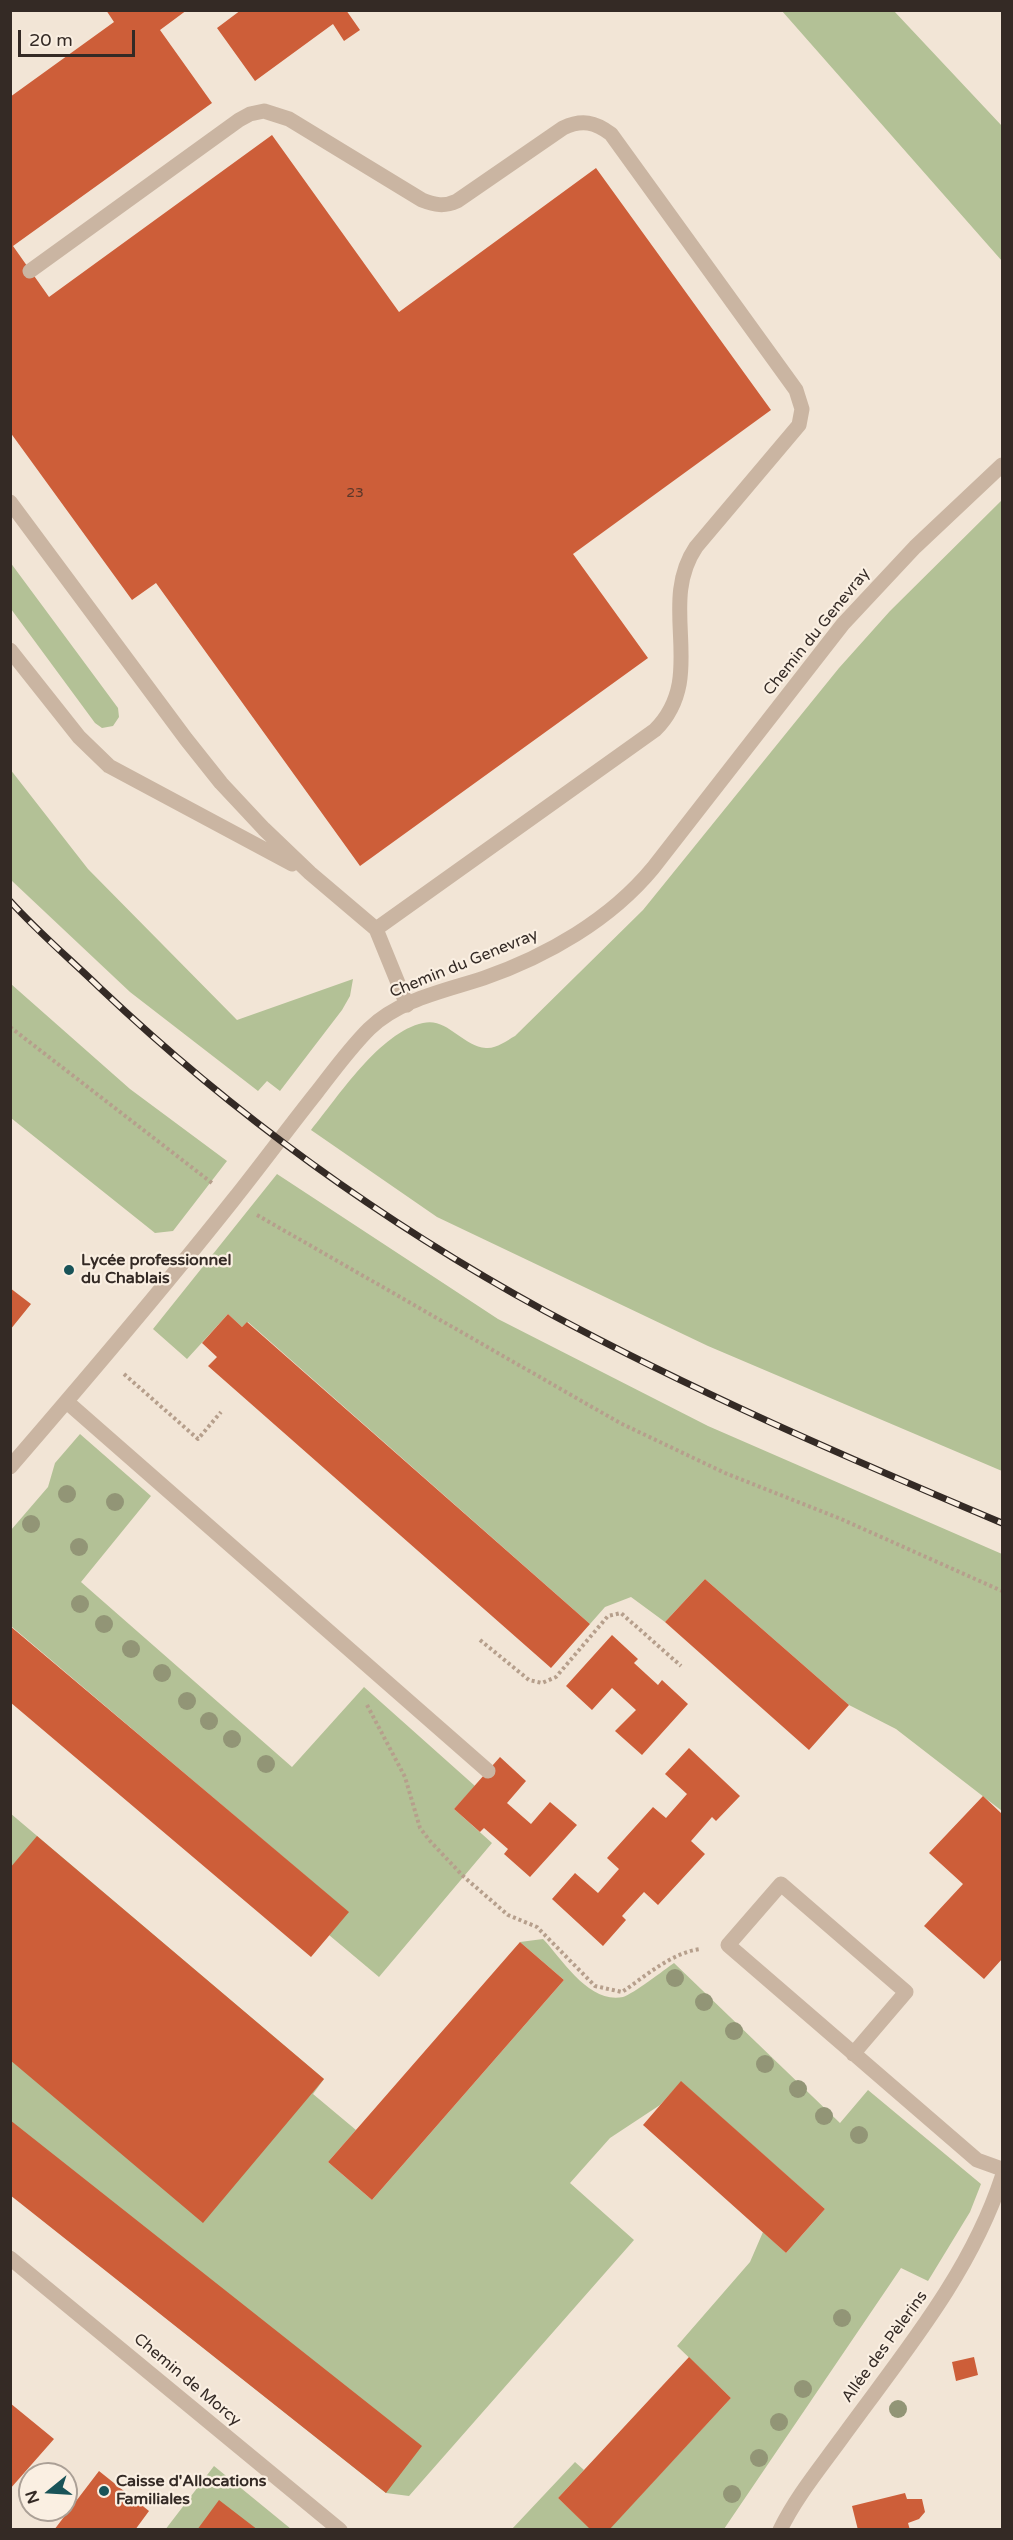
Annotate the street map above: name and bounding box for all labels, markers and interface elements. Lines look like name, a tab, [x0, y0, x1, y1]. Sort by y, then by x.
scale bar	[21, 18, 138, 56]
text: 20 m	[29, 29, 73, 51]
house number: 23	[346, 485, 364, 501]
street label: Chemin du Genevray	[760, 564, 874, 700]
street label: Chemin du Genevray	[387, 925, 541, 1003]
place label: Lycée professionnel du Chablais	[81, 1251, 231, 1289]
marker: Lycée professionnel du Chablais	[62, 1263, 76, 1277]
street label: Allée des Pèlerins	[838, 2287, 932, 2407]
street label: Chemin de Morcy	[130, 2330, 244, 2430]
north arrow	[18, 2462, 78, 2522]
place label: Caisse d'Allocations Familiales	[116, 2472, 266, 2510]
marker: Caisse d'Allocations Familiales	[97, 2484, 111, 2498]
text: N	[21, 2488, 44, 2506]

